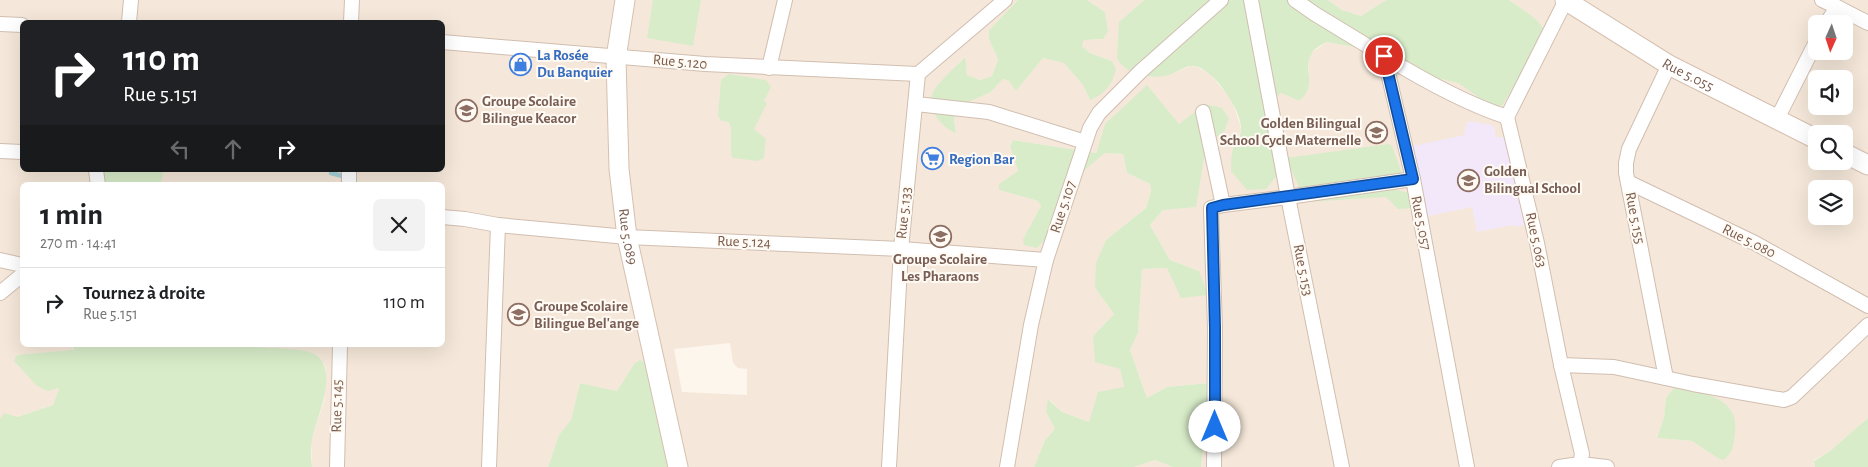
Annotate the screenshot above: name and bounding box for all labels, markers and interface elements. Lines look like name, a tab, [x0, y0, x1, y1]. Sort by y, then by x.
north arrow	[1808, 15, 1852, 60]
map controls	[1808, 15, 1853, 225]
pin	[1363, 35, 1405, 77]
icon: right	[40, 40, 105, 105]
text: 110 m	[123, 42, 200, 77]
icon: arrive	[1370, 42, 1398, 70]
place label: La Rosée Du Banquier	[537, 48, 613, 80]
shop icon: La Rosée Du Banquier	[509, 52, 533, 76]
street label: Rue 5.120	[652, 52, 708, 72]
street label: Rue 5.055	[1660, 55, 1716, 94]
button: sound	[1808, 70, 1853, 115]
text: Rue 5.151	[123, 83, 198, 105]
place label: Groupe Scolaire Bilingue Keacor	[482, 94, 577, 126]
school or university icon: Groupe Scolaire Bilingue Keacor	[454, 98, 478, 122]
place label: Golden Bilingual School Cycle Maternelle	[1220, 116, 1361, 148]
school or university icon: Golden Bilingual School Cycle Maternelle	[1365, 120, 1389, 144]
button: search	[1808, 125, 1853, 170]
icon: left	[166, 135, 194, 163]
icon: ahead	[219, 135, 247, 163]
icon: right	[272, 135, 300, 163]
supermarket icon: Region Bar	[921, 147, 945, 171]
place label: Region Bar	[949, 152, 1015, 167]
place label: Golden Bilingual School	[1484, 164, 1581, 196]
school or university icon: Golden Bilingual School	[1456, 168, 1480, 192]
street label: Rue 5.107	[1048, 179, 1078, 235]
button: layers	[1808, 180, 1853, 225]
street label: Rue 5.133	[894, 186, 914, 240]
street label: Rue 5.155	[1623, 191, 1647, 245]
street label: Rue 5.057	[1408, 194, 1434, 252]
button: close	[373, 199, 425, 251]
text: 1 min	[40, 200, 103, 230]
street label: Rue 5.089	[616, 208, 640, 266]
street label: Rue 5.063	[1523, 211, 1549, 269]
street label: Rue 5.080	[1720, 221, 1778, 261]
school or university icon: Groupe Scolaire Les Pharaons	[928, 224, 952, 248]
street label: Rue 5.124	[717, 234, 771, 250]
text: 270 m · 14:41	[40, 235, 117, 251]
street label: Rue 5.153	[1291, 243, 1315, 297]
place label: Groupe Scolaire Les Pharaons	[893, 252, 987, 284]
text: Tournez à droite	[83, 284, 205, 303]
icon: right	[40, 289, 68, 317]
text: 110 m	[384, 293, 425, 312]
place label: Groupe Scolaire Bilingue Bel'ange	[534, 299, 639, 331]
school or university icon: Groupe Scolaire Bilingue Bel'ange	[506, 303, 530, 327]
text: Rue 5.151	[83, 306, 138, 322]
street label: Rue 5.145	[329, 379, 345, 433]
position arrow	[1188, 400, 1240, 452]

